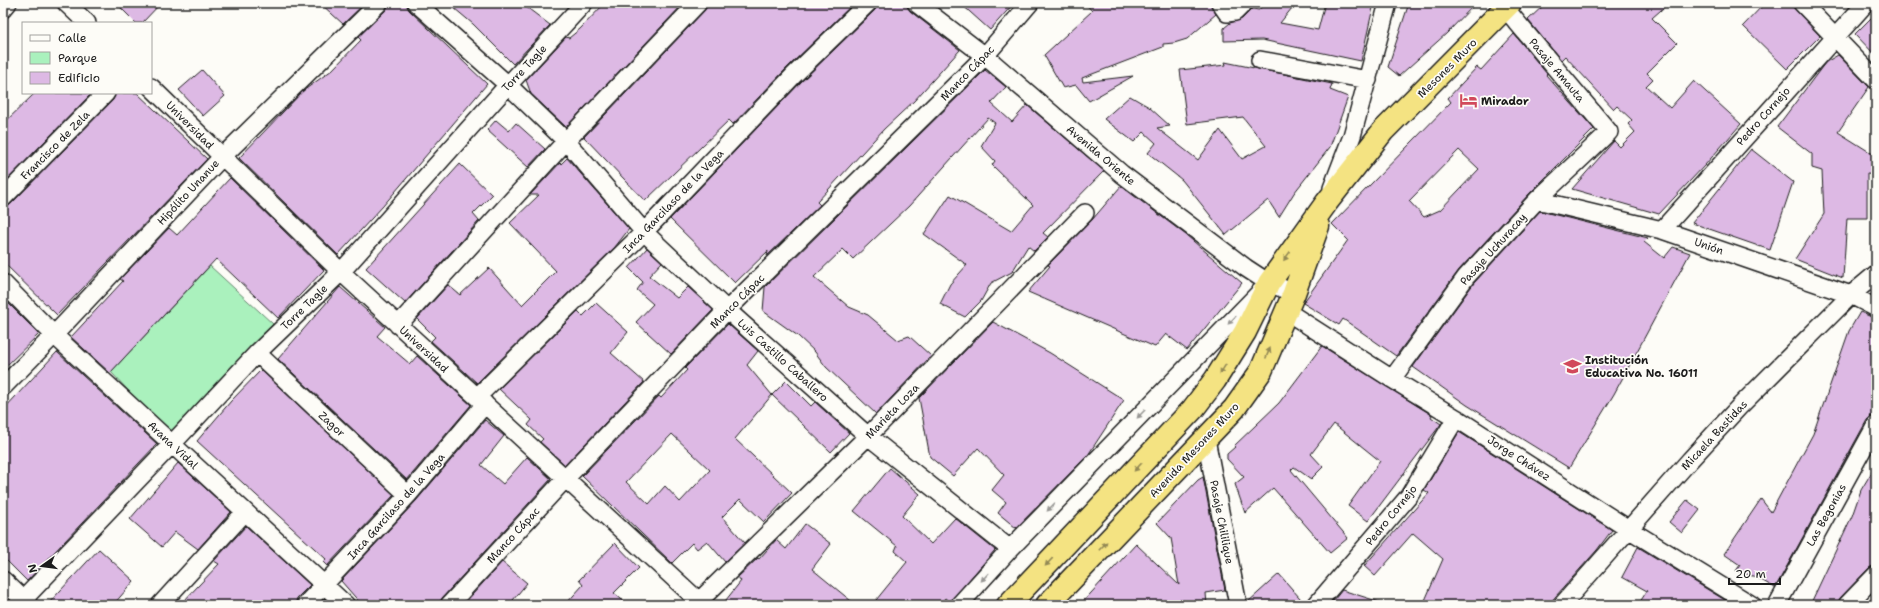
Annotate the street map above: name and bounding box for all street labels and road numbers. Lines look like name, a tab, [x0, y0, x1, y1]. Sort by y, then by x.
street label: Mesones Muro	[1414, 35, 1481, 101]
street label: Pasaje Amauta	[1525, 35, 1588, 106]
street label: Torre Tagle	[498, 41, 550, 95]
street label: Manco Cápac	[937, 42, 998, 104]
street label: Pedro Cornejo	[1733, 84, 1794, 149]
street label: Universidad	[162, 98, 217, 153]
street label: Francisco de Zela	[17, 107, 93, 183]
street label: Avenida Oriente	[1063, 122, 1138, 189]
street label: Inca Garcilaso de la Vega	[620, 146, 727, 257]
street label: Hipólito Unanue	[154, 156, 223, 228]
street label: Pasaje Uchuracay	[1457, 210, 1530, 289]
street label: Unión	[1692, 234, 1726, 259]
street label: Manco Cápac	[707, 270, 768, 332]
street label: Torre Tagle	[278, 281, 331, 334]
street label: Luis Castillo Caballero	[734, 315, 832, 405]
street label: Universidad	[396, 323, 452, 376]
street label: Marieta Loza	[862, 380, 923, 442]
street label: Micaela Bastidas	[1678, 397, 1751, 474]
street label: Avenida Mesones Muro	[1146, 399, 1243, 501]
street label: Zagor	[315, 408, 348, 441]
street label: Arana Vidal	[144, 418, 202, 473]
street label: Jorge Chávez	[1484, 432, 1553, 484]
street label: Inca Garcilaso de la Vega	[344, 450, 449, 563]
street label: Pasaje Chililique	[1206, 479, 1237, 565]
street label: Las Begonias	[1803, 481, 1850, 549]
street label: Pedro Cornejo	[1362, 482, 1421, 549]
street label: Manco Cápac	[483, 504, 544, 567]

